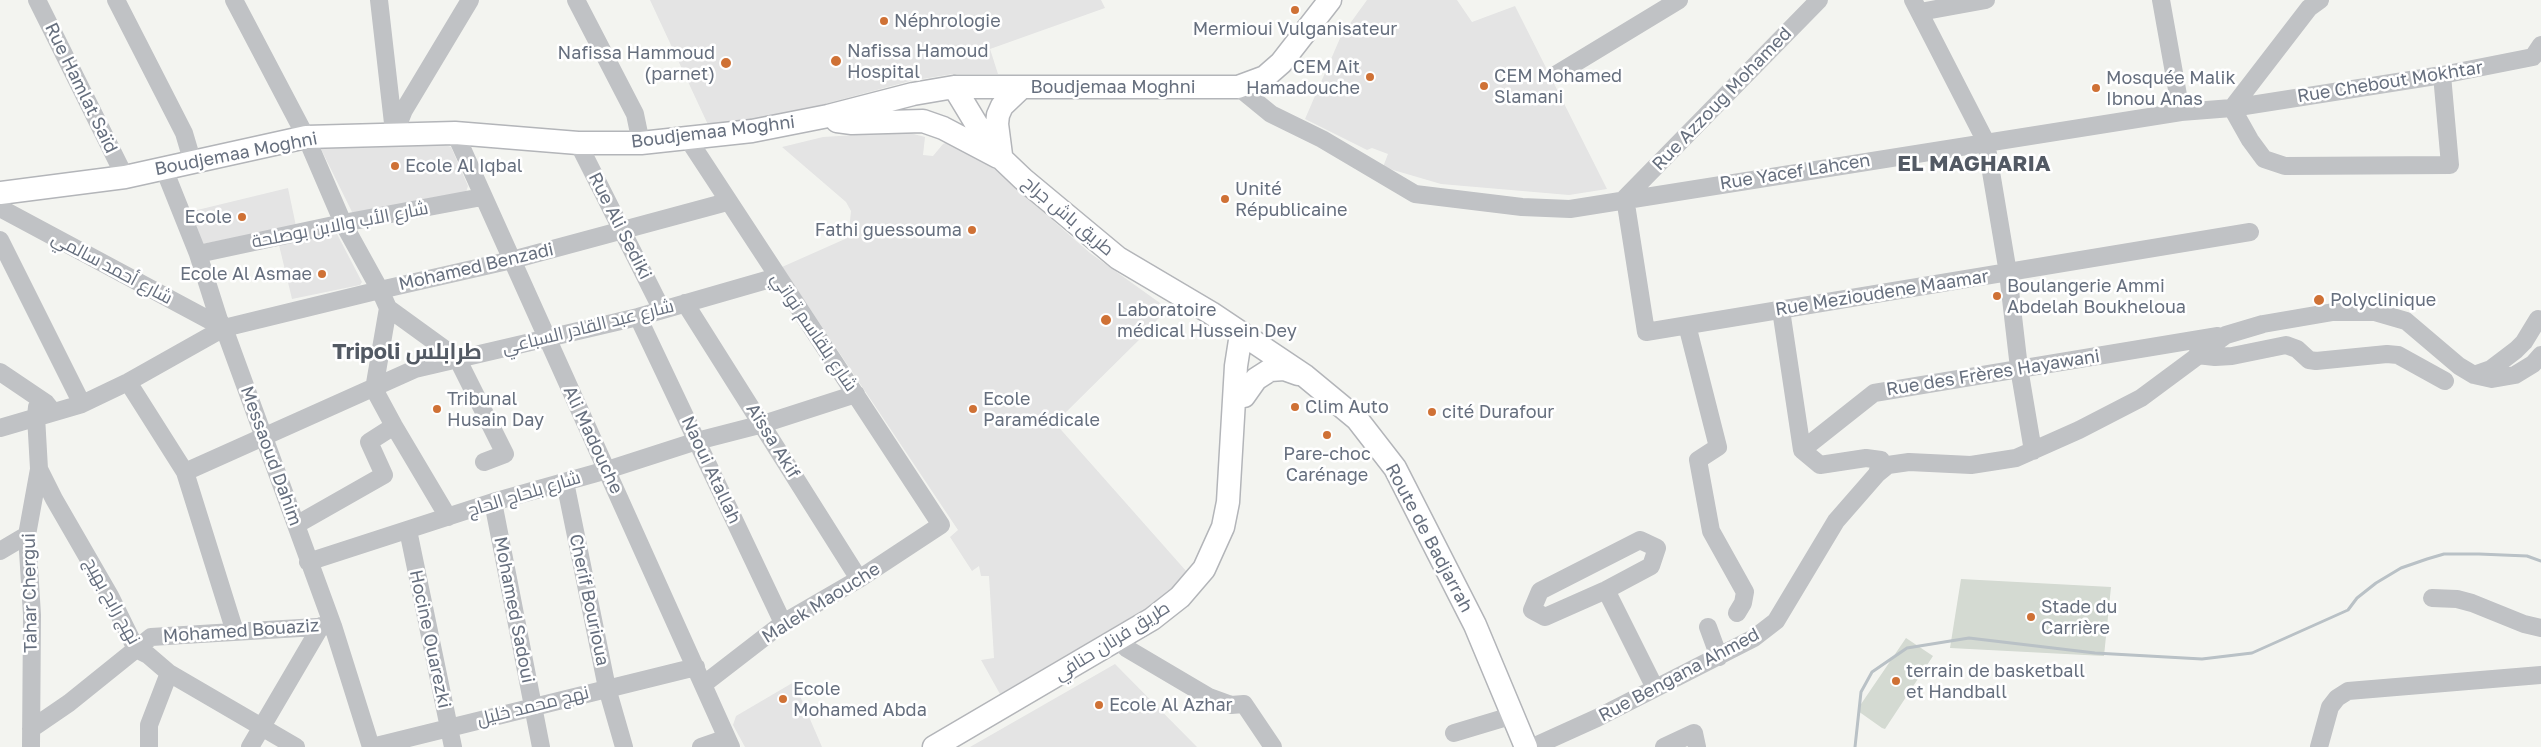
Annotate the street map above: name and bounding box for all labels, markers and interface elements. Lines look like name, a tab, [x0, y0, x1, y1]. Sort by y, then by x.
marker: Mermioui Vulganisateur	[1289, 4, 1301, 16]
place label: Néphrologie	[894, 10, 1001, 32]
marker: Néphrologie	[878, 15, 890, 27]
place label: Mermioui Vulganisateur	[1193, 18, 1397, 40]
street label: Rue Hamlat Saïd	[40, 19, 122, 157]
street label: Rue Azzoug Mohamed	[1648, 23, 1796, 175]
place label: Nafissa Hamoud Hospital	[847, 40, 989, 82]
place label: Nafissa Hammoud (parnet)	[558, 42, 715, 84]
marker: Nafissa Hamoud Hospital	[829, 54, 843, 68]
marker: Nafissa Hammoud (parnet)	[719, 56, 733, 70]
place label: CEM Ait Hamadouche	[1246, 56, 1360, 98]
street label: Rue Chebout Mokhtar	[2296, 57, 2484, 107]
place label: CEM Mohamed Slamani	[1494, 65, 1622, 108]
place label: Mosquée Malik Ibnou Anas	[2106, 67, 2236, 110]
marker: CEM Ait Hamadouche	[1364, 71, 1376, 83]
street label: Boudjemaa Moghni	[1030, 76, 1196, 98]
marker: CEM Mohamed Slamani	[1478, 80, 1490, 92]
marker: Mosquée Malik Ibnou Anas	[2090, 82, 2102, 94]
street label: Boudjemaa Moghni	[630, 111, 796, 153]
street label: Boudjemaa Moghni	[153, 128, 319, 180]
street label: Rue Yacef Lahcen	[1718, 149, 1872, 195]
district label: EL MAGHARIA	[1890, 151, 2058, 177]
place label: Ecole Al Iqbal	[405, 155, 523, 177]
marker: Ecole Al Iqbal	[389, 160, 401, 172]
street label: Rue Ali Sediki	[584, 169, 656, 283]
street label: طريق باش جراح	[1018, 172, 1118, 260]
place label: Unité Républicaine	[1235, 178, 1347, 220]
marker: Unité Républicaine	[1219, 193, 1231, 205]
street label: شارع الأب والابن بوصلحة	[250, 197, 430, 253]
place label: Ecole	[185, 206, 232, 228]
marker: Ecole	[236, 211, 248, 223]
place label: Fathi guessouma	[815, 219, 962, 241]
marker: Fathi guessouma	[966, 224, 978, 236]
street label: شارع أحمد سالمي	[48, 227, 176, 309]
street label: Mohamed Benzadi	[396, 239, 556, 295]
place label: Ecole Al Asmae	[180, 263, 312, 285]
street label: Rue Mezioudene Maamar	[1774, 265, 1990, 321]
marker: Ecole Al Asmae	[316, 268, 328, 280]
street label: شارع بلقاسم تواتي	[766, 269, 862, 395]
place label: Boulangerie Ammi Abdelah Boukheloua	[2007, 275, 2186, 318]
place label: Polyclinique	[2330, 289, 2436, 311]
marker: Boulangerie Ammi Abdelah Boukheloua	[1991, 290, 2003, 302]
marker: Polyclinique	[2312, 293, 2326, 307]
street label: شارع عبد القادر السباعي	[500, 295, 676, 359]
place label: Laboratoire médical Hussein Dey	[1117, 299, 1297, 342]
marker: Laboratoire médical Hussein Dey	[1099, 313, 1113, 327]
district label: Tripoli طرابلس	[332, 339, 482, 365]
street label: Rue des Frères Hayawani	[1885, 345, 2101, 401]
street label: Messaoud Dahim	[236, 383, 306, 529]
street label: Ali Madouche	[559, 383, 627, 497]
place label: Tribunal Husain Day	[447, 388, 544, 430]
place label: Ecole Paramédicale	[983, 388, 1100, 430]
place label: Clim Auto	[1305, 396, 1389, 418]
street label: Aïssa Akif	[742, 400, 804, 482]
marker: Clim Auto	[1289, 401, 1301, 413]
place label: cité Durafour	[1442, 401, 1554, 423]
marker: Tribunal Husain Day	[431, 403, 443, 415]
marker: Ecole Paramédicale	[967, 403, 979, 415]
marker: cité Durafour	[1426, 406, 1438, 418]
street label: Naoui Atallah	[677, 413, 745, 527]
marker: Pare-choc Carénage	[1321, 429, 1333, 441]
place label: Pare-choc Carénage	[1283, 443, 1371, 486]
street label: Route de Badjarrah	[1381, 460, 1477, 616]
street label: شارع بلحاج الحاج	[465, 467, 583, 521]
street label: Cherif Bourioua	[564, 532, 614, 668]
street label: Tahar Chergui	[18, 533, 42, 653]
street label: Mohamed Sadoui	[489, 535, 539, 685]
street label: نهج رابح بهيج	[79, 554, 145, 648]
street label: Malek Maouche	[758, 558, 884, 648]
street label: Hocine Ouarezki	[405, 568, 455, 710]
place label: Stade du Carrière	[2041, 596, 2117, 638]
street label: طريق فرنان حنافي	[1050, 597, 1174, 685]
marker: Stade du Carrière	[2025, 611, 2037, 623]
street label: Mohamed Bouaziz	[162, 615, 320, 647]
street label: Rue Bengana Ahmed	[1595, 623, 1763, 727]
place label: terrain de basketball et Handball	[1906, 660, 2085, 702]
marker: terrain de basketball et Handball	[1890, 675, 1902, 687]
place label: Ecole Mohamed Abda	[793, 678, 927, 721]
street label: نهج محمد خليل	[475, 682, 591, 730]
marker: Ecole Mohamed Abda	[777, 693, 789, 705]
place label: Ecole Al Azhar	[1109, 694, 1233, 716]
marker: Ecole Al Azhar	[1093, 699, 1105, 711]

